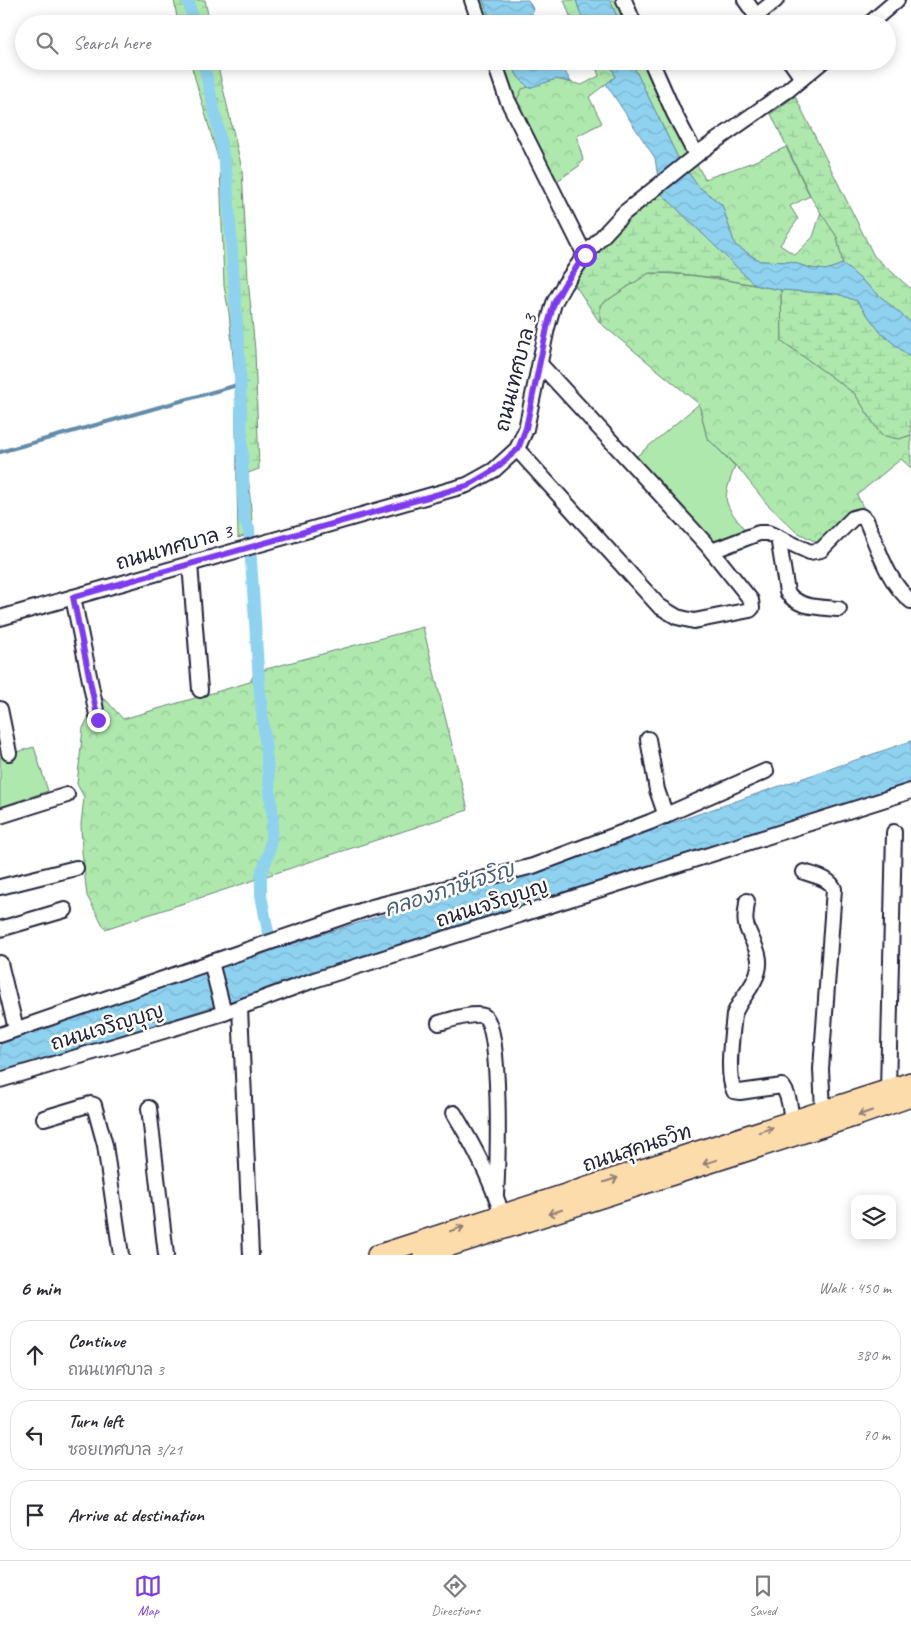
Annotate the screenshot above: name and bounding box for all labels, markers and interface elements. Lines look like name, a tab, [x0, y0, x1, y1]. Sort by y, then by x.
search box	[15, 15, 896, 70]
icon: search	[33, 29, 61, 57]
text: Search here	[73, 31, 150, 55]
route start	[574, 244, 597, 267]
street label: ถนนเทศบาล 3	[489, 310, 543, 434]
street label: ถนนเทศบาล 3	[113, 518, 237, 576]
route end	[87, 709, 110, 732]
water label: คลองภาษีเจริญ	[381, 855, 519, 922]
street label: ถนนเจริญบุญ	[433, 873, 552, 936]
street label: ถนนเจริญบุญ	[48, 998, 167, 1059]
one-way arrow	[858, 1109, 873, 1118]
street label: ถนนสุคนธวิท	[579, 1119, 696, 1180]
one-way arrow	[758, 1124, 774, 1134]
one-way arrow	[703, 1158, 718, 1167]
one-way arrow	[603, 1174, 619, 1184]
map controls	[851, 1195, 896, 1240]
button: layers	[851, 1195, 896, 1240]
one-way arrow	[548, 1208, 564, 1217]
one-way arrow	[448, 1224, 464, 1234]
text: 6 min	[20, 1275, 61, 1301]
text: Walk · 450 m	[819, 1278, 891, 1298]
text: Continue	[68, 1329, 125, 1353]
icon: ahead	[21, 1341, 49, 1369]
text: 380 m	[856, 1345, 890, 1365]
text: ถนนเทศบาล 3	[68, 1360, 164, 1380]
text: Turn left	[68, 1409, 123, 1433]
icon: left	[21, 1421, 49, 1449]
text: 70 m	[863, 1425, 890, 1445]
text: ซอยเทศบาล 3/21	[68, 1440, 182, 1460]
icon: arrive	[21, 1501, 49, 1529]
text: Arrive at destination	[68, 1503, 204, 1527]
tab: Map	[134, 1572, 162, 1619]
tab: Directions	[431, 1572, 480, 1619]
tab: Saved	[749, 1572, 777, 1619]

